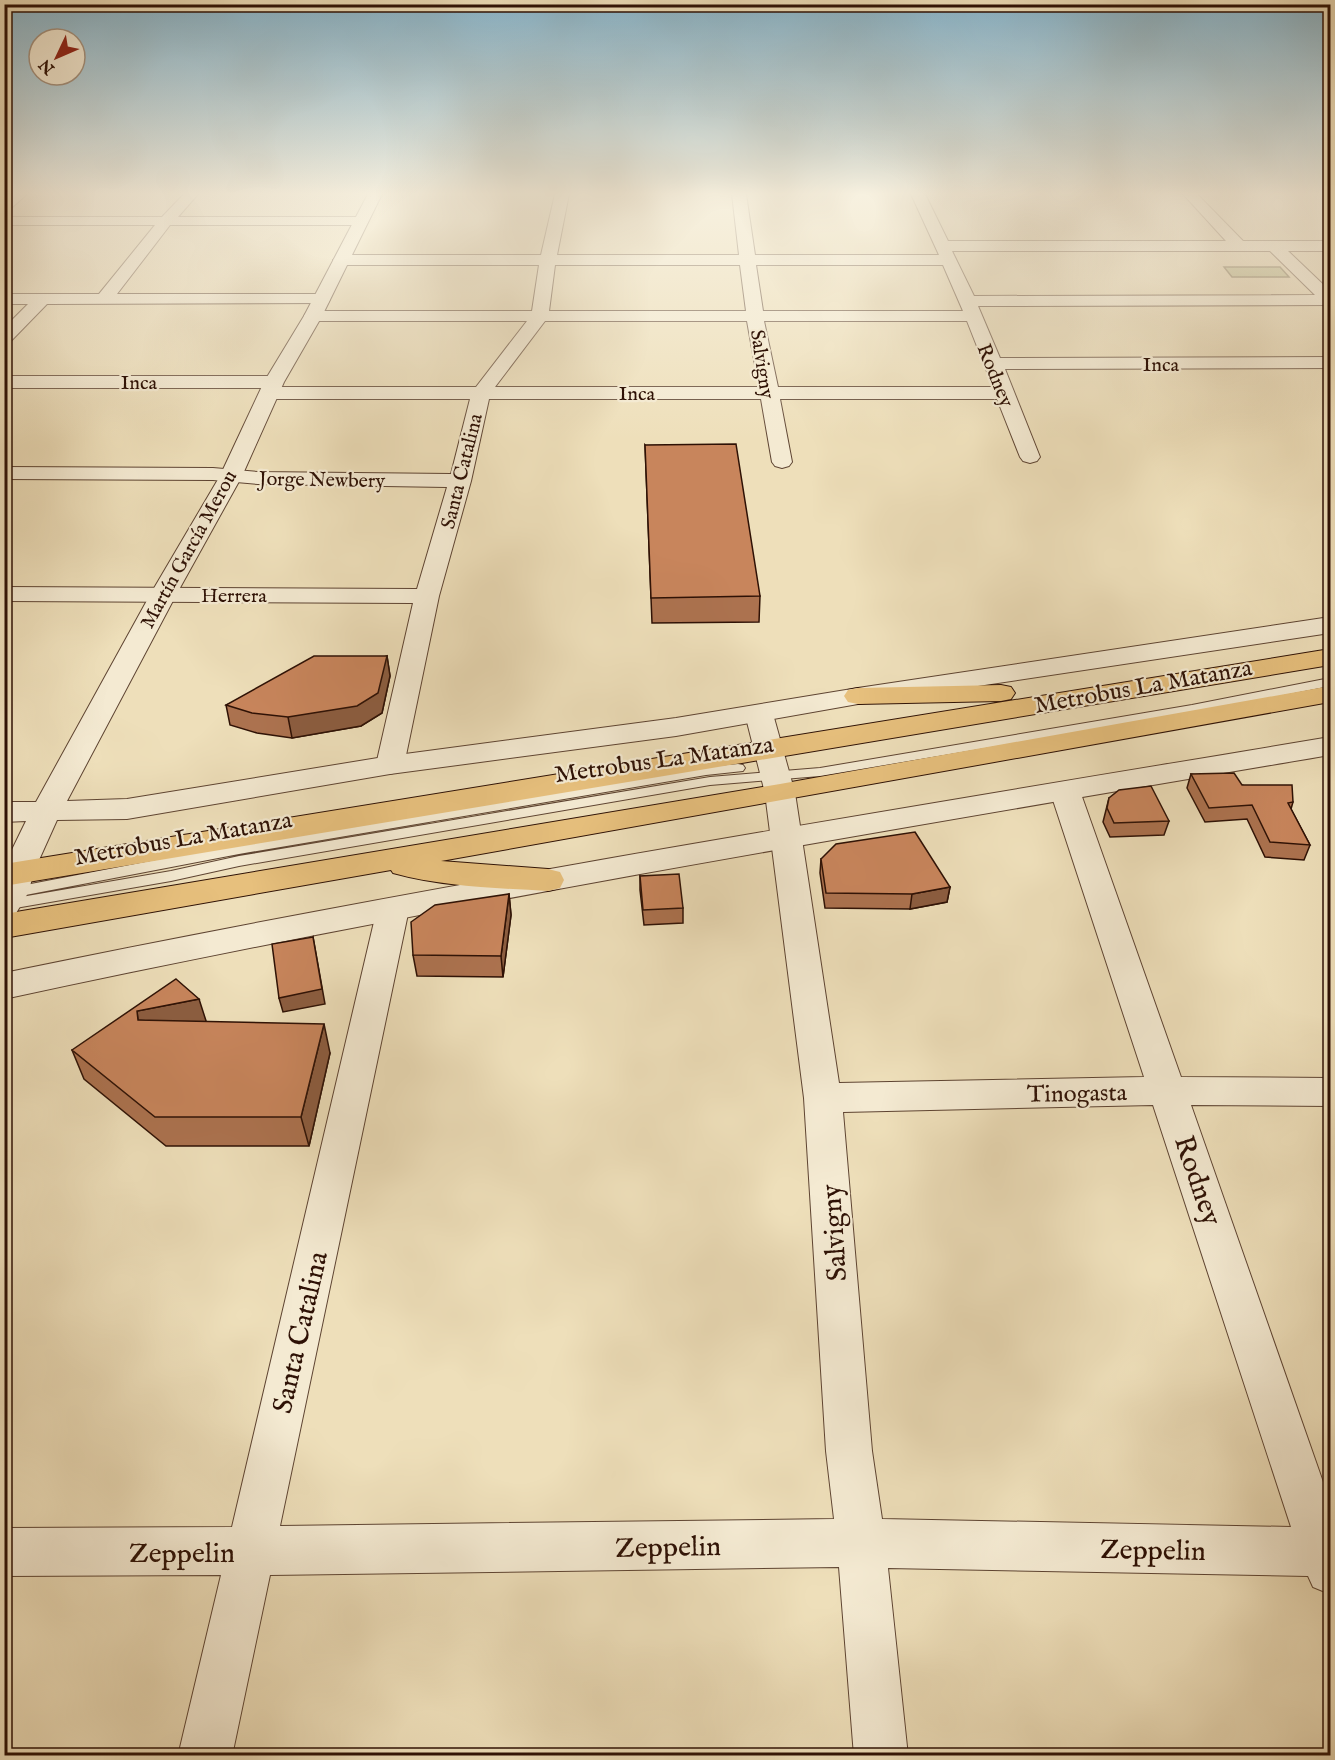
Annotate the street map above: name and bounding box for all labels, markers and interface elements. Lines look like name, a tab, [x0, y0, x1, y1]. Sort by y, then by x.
north arrow	[27, 27, 87, 87]
text: N	[36, 54, 60, 79]
street label: Salvigny	[744, 328, 779, 401]
street label: Rodney	[971, 340, 1019, 411]
street label: Inca	[1143, 353, 1180, 378]
street label: Inca	[121, 371, 158, 396]
street label: Inca	[619, 382, 656, 407]
street label: Santa Catalina	[436, 411, 489, 532]
street label: Martín García Merou	[135, 466, 243, 633]
street label: Jorge Newbery	[257, 467, 385, 494]
street label: Herrera	[201, 584, 267, 609]
street label: Metrobus La Matanza	[1032, 653, 1255, 722]
street label: Metrobus La Matanza	[553, 730, 776, 791]
street label: Metrobus La Matanza	[72, 805, 295, 874]
street label: Tinogasta	[1027, 1078, 1128, 1111]
street label: Rodney	[1165, 1131, 1228, 1231]
street label: Salvigny	[815, 1183, 856, 1283]
street label: Santa Catalina	[266, 1247, 337, 1417]
street label: Zeppelin	[615, 1530, 721, 1567]
street label: Zeppelin	[1100, 1533, 1206, 1570]
street label: Zeppelin	[129, 1537, 235, 1572]

